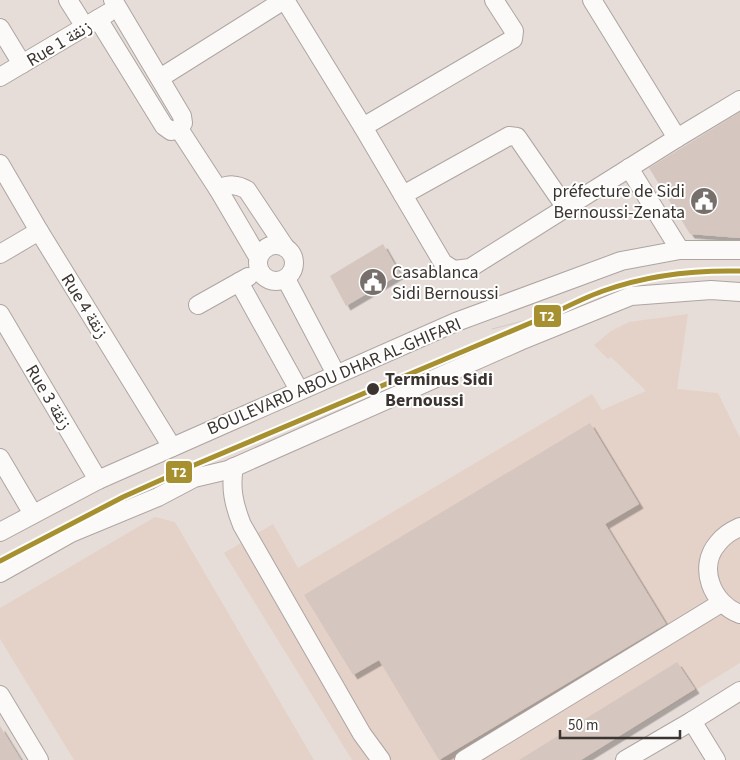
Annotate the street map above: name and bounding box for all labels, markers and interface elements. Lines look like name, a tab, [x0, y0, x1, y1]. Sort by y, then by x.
street label: Rue 1 زنقة	[22, 14, 97, 73]
place label: préfecture de Sidi Bernoussi-Zenata	[553, 179, 685, 225]
public building icon: préfecture de Sidi Bernoussi-Zenata	[689, 186, 719, 216]
place label: Casablanca Sidi Bernoussi	[392, 260, 499, 306]
public building icon: Casablanca Sidi Bernoussi	[358, 267, 388, 297]
street label: Rue 4 زنقة	[55, 269, 114, 344]
line badge: T2	[533, 304, 562, 328]
text: T2	[539, 307, 555, 327]
street label: BOULEVARD ABOU DHAR AL-GHIFARI	[203, 311, 465, 441]
street label: Rue 3 زنقة	[19, 360, 78, 435]
place label: Terminus Sidi Bernoussi	[385, 367, 493, 413]
marker: Terminus Sidi Bernoussi	[365, 381, 381, 397]
line badge: T2	[165, 460, 193, 484]
text: T2	[171, 463, 187, 483]
scale bar	[560, 708, 680, 740]
text: 50 m	[568, 715, 598, 736]

